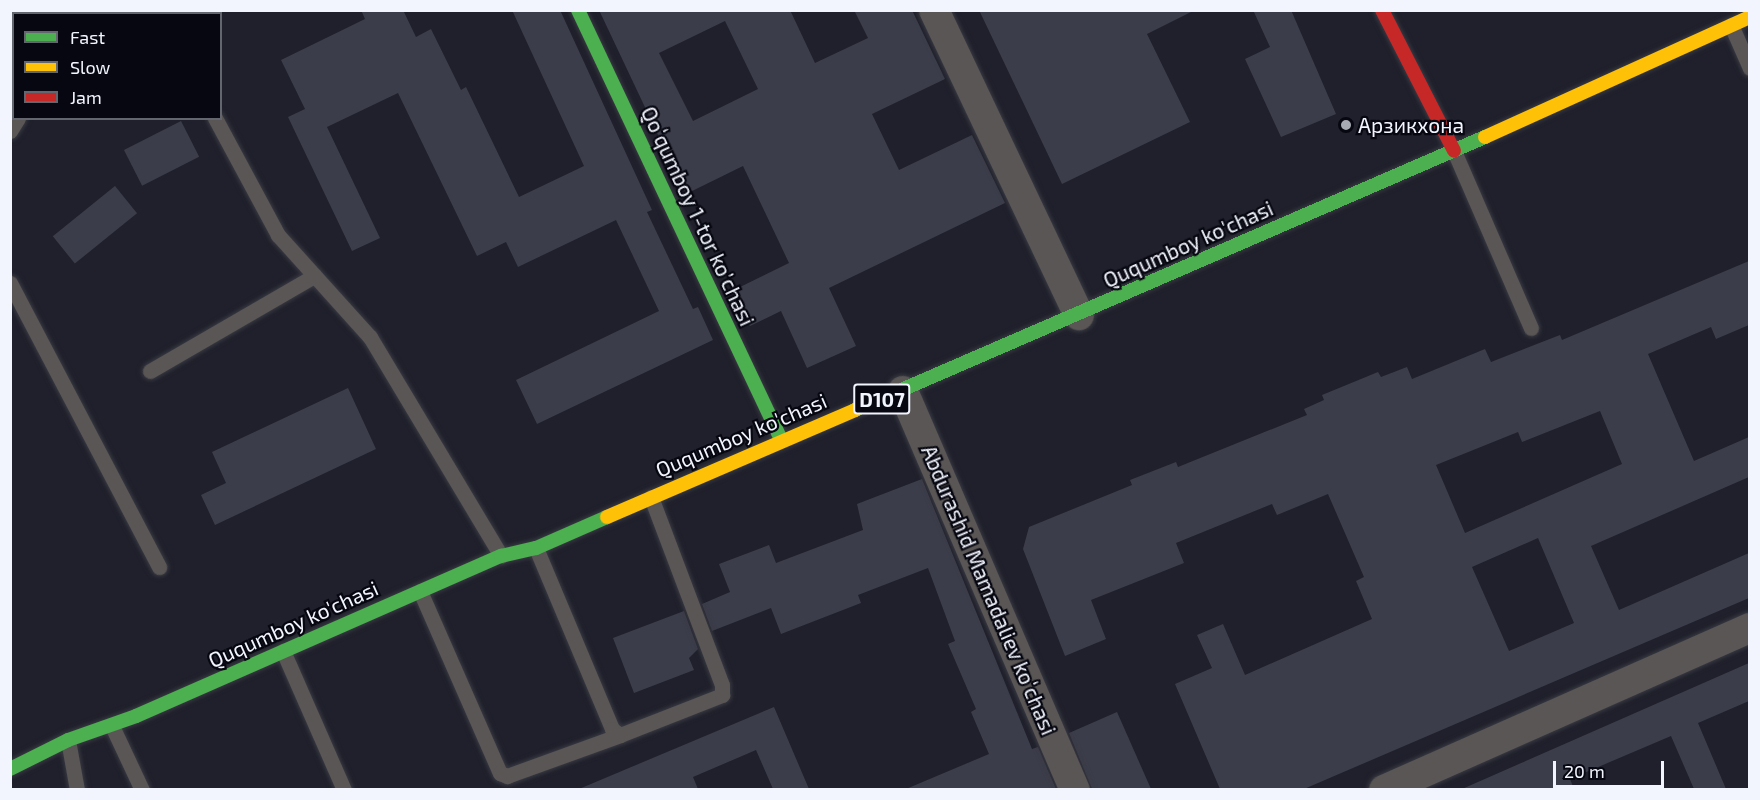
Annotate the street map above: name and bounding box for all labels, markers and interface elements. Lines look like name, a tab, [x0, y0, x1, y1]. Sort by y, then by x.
legend	[12, 12, 222, 120]
text: Fast	[70, 26, 105, 48]
text: Slow	[70, 56, 110, 78]
text: Jam	[70, 86, 102, 108]
street label: Qoʻqumboy 1-tor koʼchasi	[636, 102, 760, 330]
place label: Арзикхона	[1358, 112, 1464, 138]
marker: Арзикхона	[1339, 118, 1353, 132]
street label: Ququmboy ko'chasi	[1099, 195, 1277, 293]
road number: D107	[852, 382, 912, 416]
street label: Ququmboy ko'chasi	[652, 388, 830, 482]
street label: Abdurashid Mamadaliev koʻchasi	[916, 441, 1062, 739]
street label: Ququmboy ko'chasi	[204, 575, 382, 673]
scale bar	[1556, 749, 1667, 787]
text: 20 m	[1564, 760, 1605, 782]

